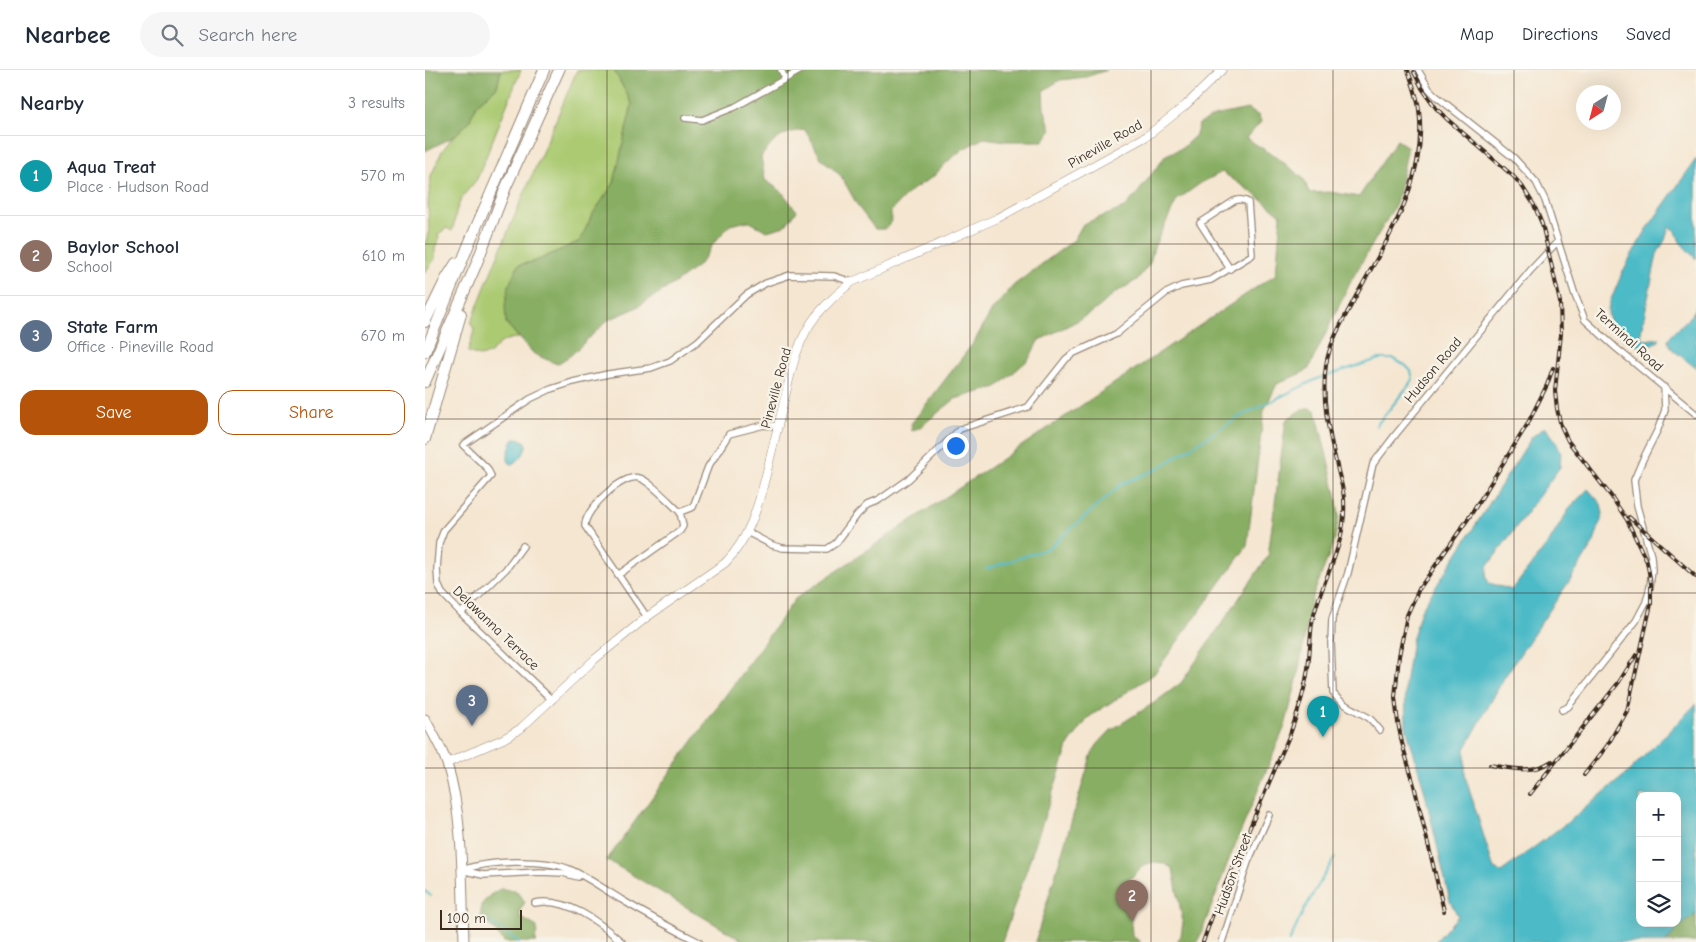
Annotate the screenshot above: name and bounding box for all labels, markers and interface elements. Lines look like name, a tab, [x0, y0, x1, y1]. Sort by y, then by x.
search box	[140, 12, 490, 57]
text: Nearbee	[25, 21, 110, 49]
icon: search	[158, 21, 186, 49]
text: Search here	[198, 24, 297, 46]
text: Map	[1460, 24, 1494, 45]
text: Directions	[1522, 24, 1598, 45]
text: Saved	[1626, 24, 1671, 45]
north arrow	[1576, 85, 1621, 130]
text: Nearby	[20, 91, 84, 115]
text: 3 results	[348, 94, 405, 112]
street label: Pineville Road	[1065, 116, 1145, 172]
text: Aqua Treat	[67, 156, 156, 178]
text: 1	[33, 167, 39, 185]
text: 570 m	[360, 167, 405, 185]
text: Place · Hudson Road	[67, 178, 209, 196]
text: Baylor School	[67, 236, 179, 258]
text: 2	[32, 247, 40, 265]
text: 610 m	[362, 247, 405, 265]
text: School	[67, 258, 113, 276]
street label: Terminal Road	[1591, 305, 1667, 375]
text: State Farm	[67, 316, 158, 338]
text: 3	[32, 327, 40, 345]
text: 670 m	[360, 327, 405, 345]
street label: Hudson Road	[1401, 334, 1465, 406]
text: Office · Pineville Road	[67, 338, 214, 356]
street label: Pineville Road	[757, 346, 795, 430]
button: Save	[20, 390, 208, 435]
button: Share	[218, 390, 405, 435]
your location	[943, 433, 969, 459]
street label: Delawanna Terrace	[449, 582, 543, 674]
pin: 3	[456, 685, 488, 726]
pin: 1	[1307, 696, 1339, 737]
map controls	[1636, 792, 1681, 927]
button: +	[1636, 792, 1681, 837]
street label: Hudson Street	[1210, 830, 1256, 917]
button: −	[1636, 837, 1681, 882]
pin: 2	[1116, 880, 1148, 921]
button: layers	[1636, 882, 1681, 927]
scale bar	[440, 907, 523, 930]
text: 100 m	[447, 910, 486, 927]

